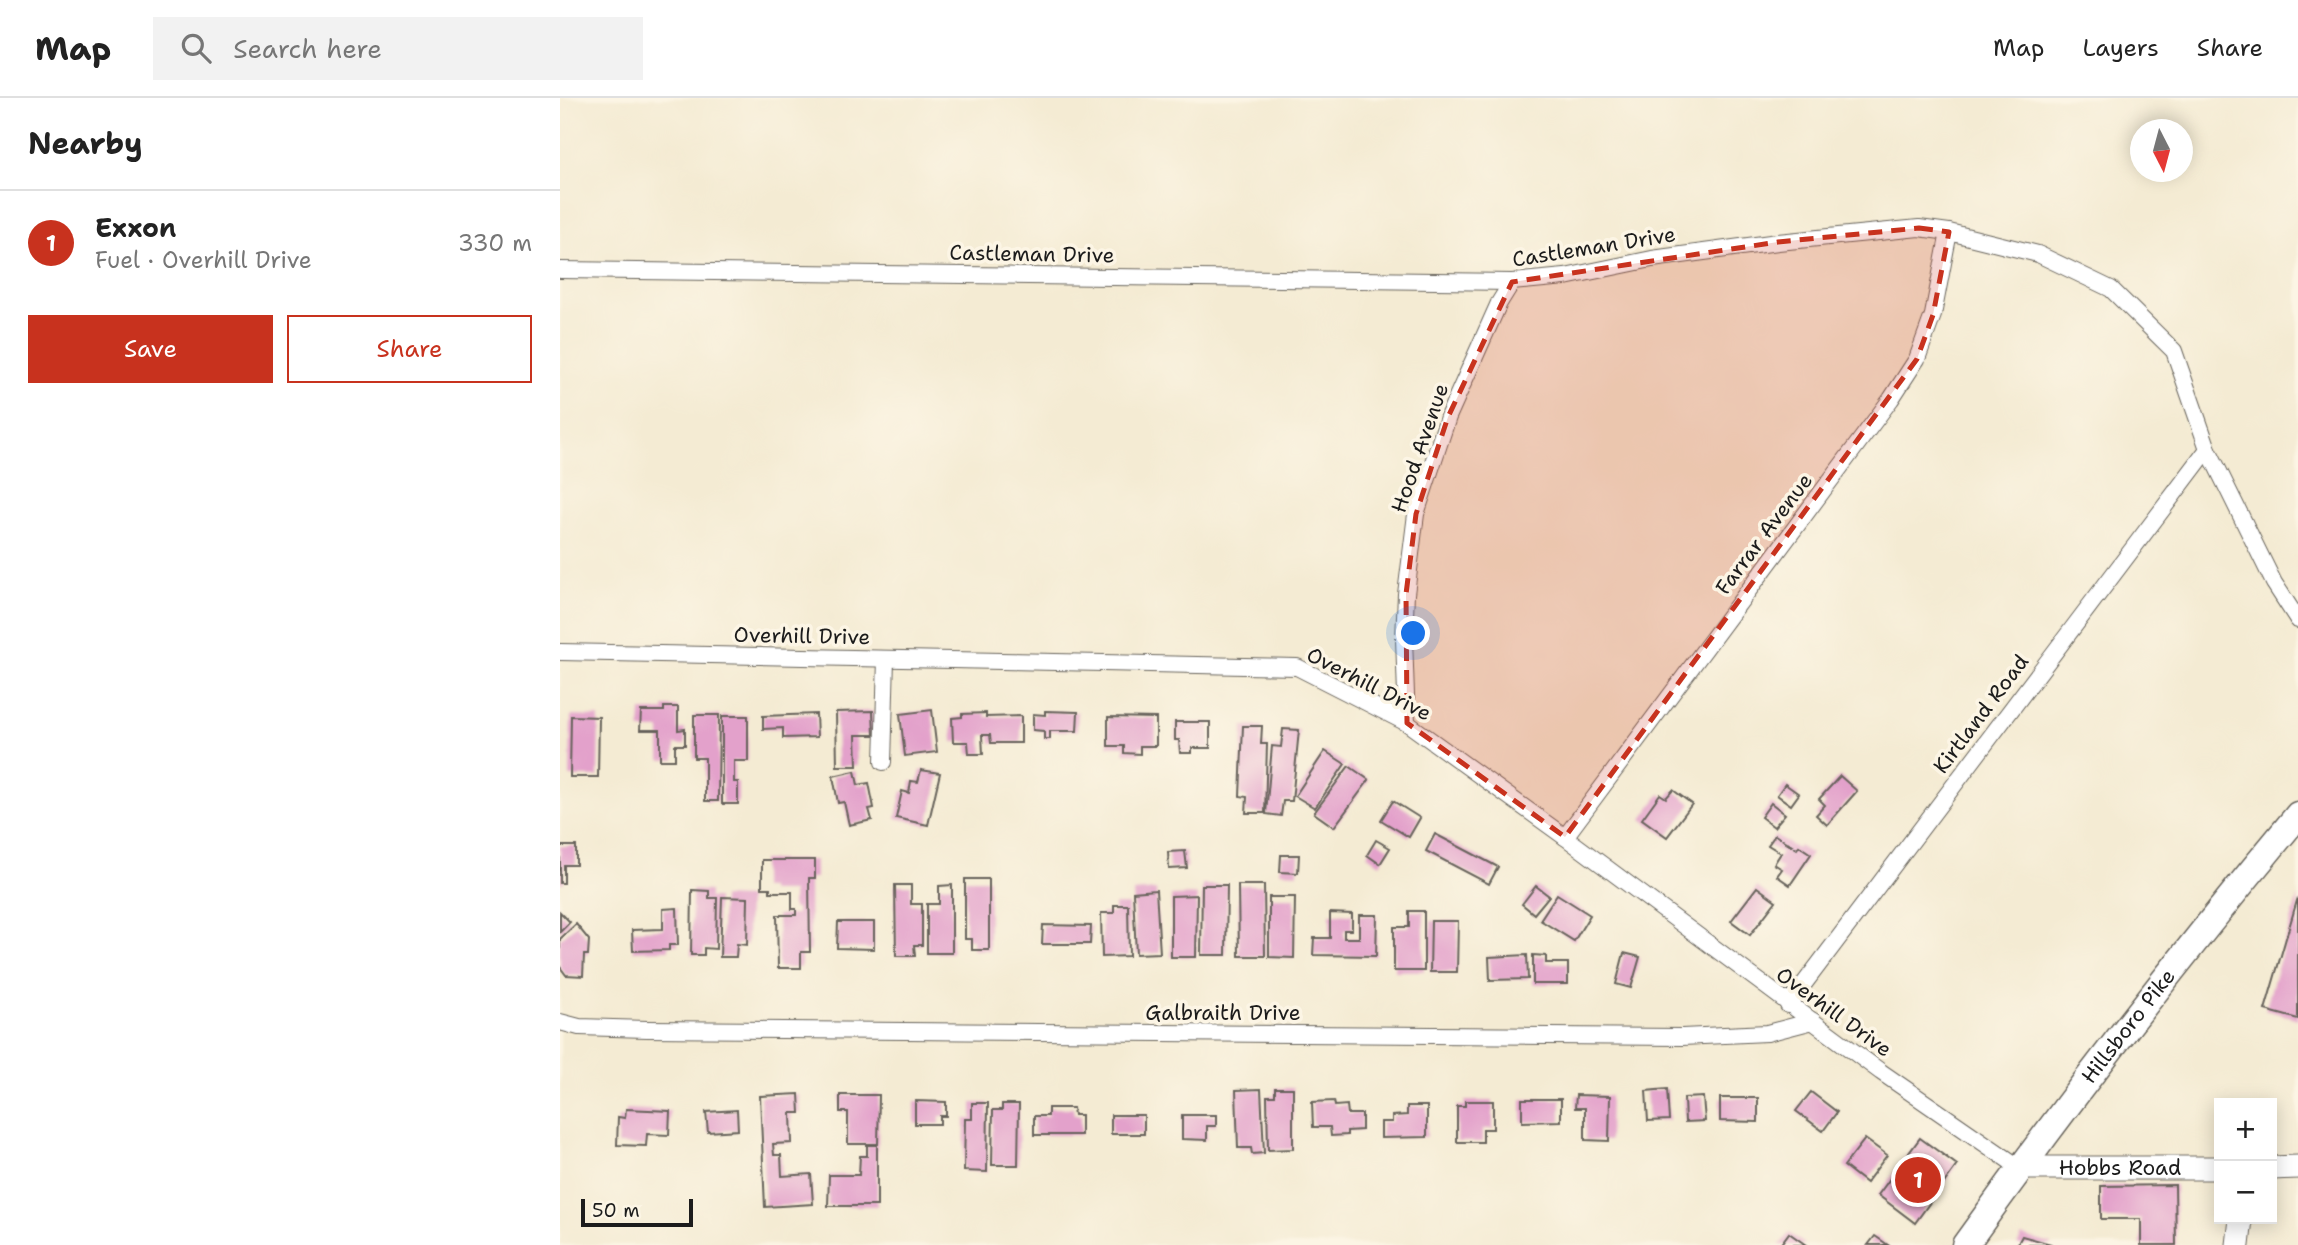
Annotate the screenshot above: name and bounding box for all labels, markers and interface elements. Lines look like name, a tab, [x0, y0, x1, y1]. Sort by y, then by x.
search box	[153, 17, 643, 80]
text: Map	[35, 26, 111, 71]
icon: search	[177, 29, 215, 67]
text: Search here	[233, 31, 382, 66]
text: Map	[1993, 32, 2044, 64]
text: Layers	[2082, 32, 2159, 64]
text: Share	[2197, 32, 2263, 64]
north arrow	[2130, 119, 2193, 182]
text: Nearby	[28, 123, 143, 164]
text: Exxon	[95, 210, 176, 245]
street label: Castleman Drive	[1510, 220, 1678, 274]
text: 1	[46, 228, 56, 258]
text: 330 m	[458, 228, 532, 258]
street label: Castleman Drive	[949, 239, 1115, 269]
text: Fuel · Overhill Drive	[95, 245, 312, 275]
button: Save	[28, 315, 273, 383]
button: Share	[287, 315, 532, 383]
street label: Hood Avenue	[1385, 380, 1455, 516]
street label: Farrar Avenue	[1709, 468, 1819, 600]
your location	[1396, 616, 1430, 650]
street label: Overhill Drive	[733, 621, 871, 651]
street label: Overhill Drive	[1302, 640, 1436, 728]
street label: Kirtland Road	[1927, 649, 2035, 779]
street label: Overhill Drive	[1770, 961, 1898, 1063]
street label: Hillsboro Pike	[2075, 963, 2182, 1089]
street label: Galbraith Drive	[1145, 999, 1301, 1027]
map controls	[2214, 1098, 2277, 1224]
button: +	[2214, 1098, 2277, 1161]
pin: 1	[1895, 1154, 1941, 1206]
street label: Hobbs Road	[2059, 1154, 2181, 1182]
button: −	[2214, 1161, 2277, 1224]
scale bar	[581, 1196, 693, 1228]
text: 50 m	[592, 1198, 640, 1223]

